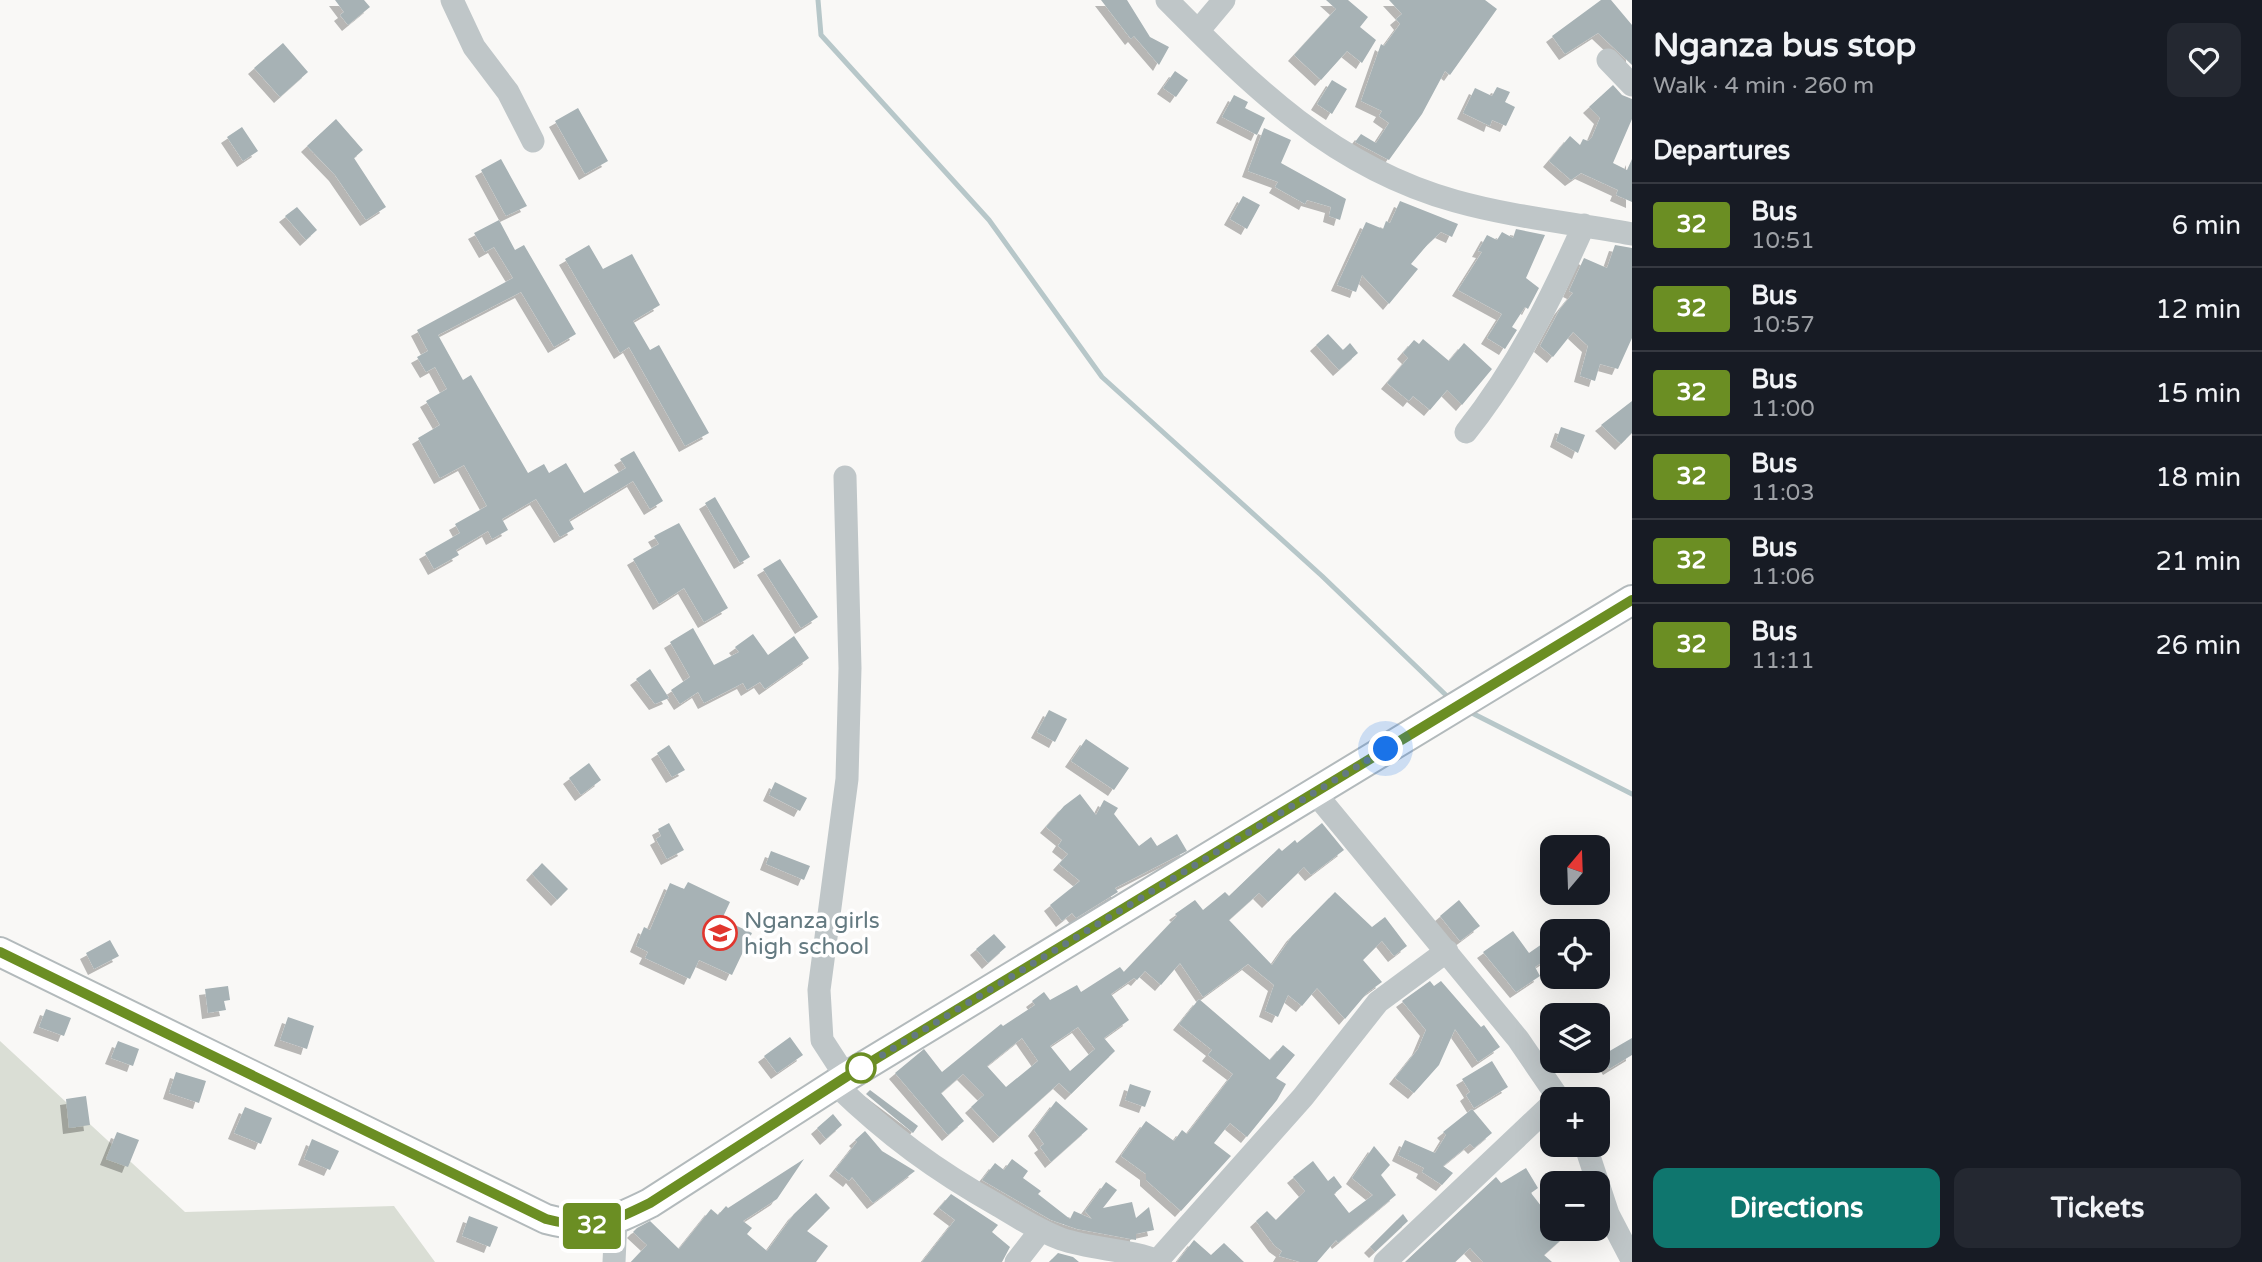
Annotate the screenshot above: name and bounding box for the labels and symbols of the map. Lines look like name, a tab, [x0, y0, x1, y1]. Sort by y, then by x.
your location	[1368, 731, 1403, 766]
north arrow	[1540, 835, 1610, 905]
place label: Nganza girls high school	[744, 907, 880, 961]
school or university icon: Nganza girls high school	[701, 914, 739, 952]
unlabelled marker	[846, 1053, 876, 1083]
line badge: 32	[560, 1203, 624, 1249]

